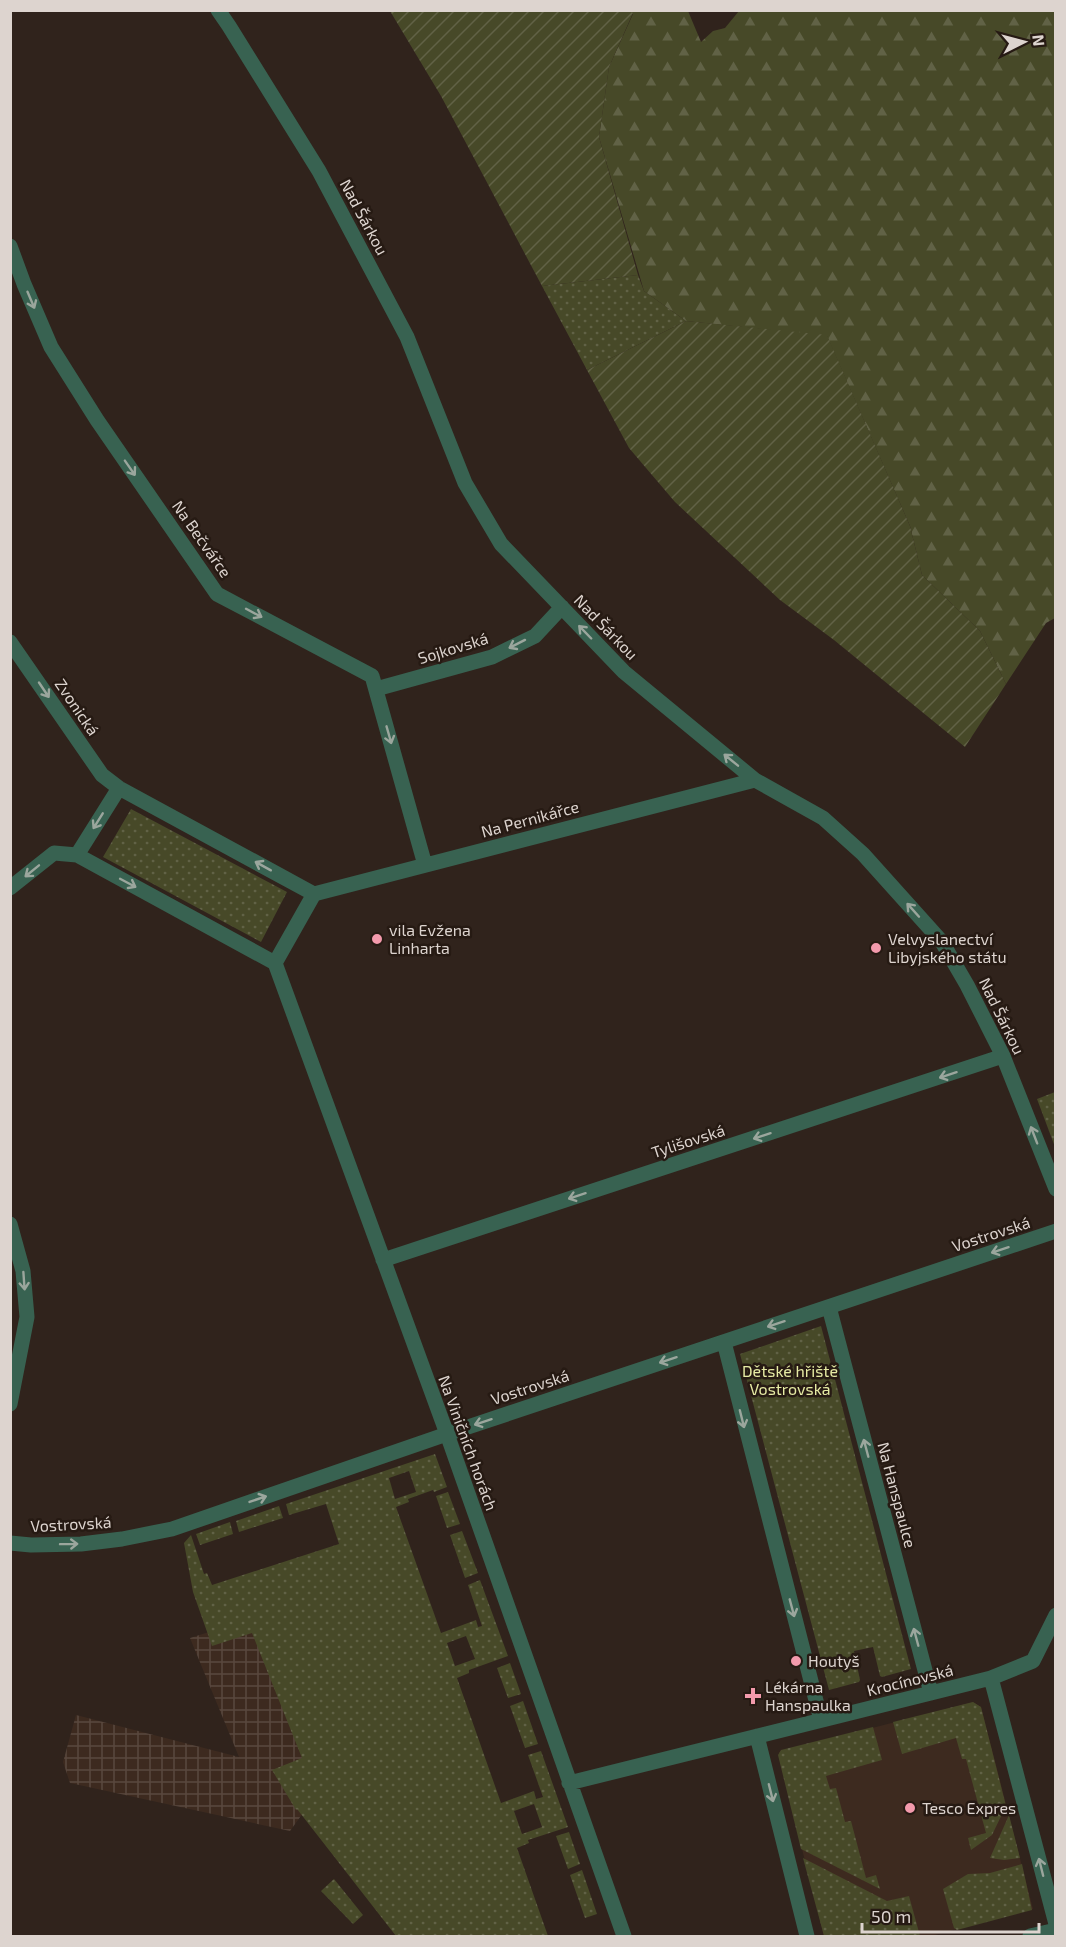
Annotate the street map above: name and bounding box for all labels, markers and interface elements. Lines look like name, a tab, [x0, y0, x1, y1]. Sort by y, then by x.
north arrow	[994, 12, 1054, 72]
text: N	[1029, 34, 1049, 47]
street label: Nad Šárkou	[337, 176, 392, 258]
one-way arrow	[25, 291, 37, 309]
one-way arrow	[124, 459, 136, 475]
street label: Na Bečvářce	[169, 497, 236, 581]
street label: Nad Šárkou	[571, 590, 642, 663]
one-way arrow	[245, 607, 262, 619]
one-way arrow	[578, 624, 592, 639]
street label: Sojkovská	[415, 628, 491, 668]
one-way arrow	[509, 639, 527, 651]
street label: Zvonická	[52, 675, 103, 739]
one-way arrow	[38, 681, 50, 698]
one-way arrow	[383, 725, 395, 744]
one-way arrow	[724, 753, 739, 767]
street label: Na Pernikářce	[479, 796, 581, 841]
one-way arrow	[92, 813, 104, 829]
one-way arrow	[255, 860, 272, 872]
one-way arrow	[25, 864, 41, 877]
one-way arrow	[119, 877, 136, 889]
one-way arrow	[906, 902, 920, 917]
place label: vila Evžena Linharta	[389, 920, 471, 957]
place label: Velvyslanectví Libyjského státu	[888, 929, 1007, 967]
marker: vila Evžena Linharta	[370, 932, 384, 946]
marker: Velvyslanectví Libyjského státu	[869, 941, 883, 955]
street label: Nad Šárkou	[976, 974, 1029, 1057]
one-way arrow	[939, 1070, 958, 1081]
street label: Tylišovská	[649, 1120, 727, 1161]
one-way arrow	[1028, 1126, 1039, 1145]
one-way arrow	[753, 1131, 772, 1142]
one-way arrow	[568, 1192, 587, 1203]
street label: Vostrovská	[949, 1212, 1032, 1255]
one-way arrow	[991, 1245, 1010, 1256]
one-way arrow	[19, 1270, 30, 1290]
one-way arrow	[767, 1320, 786, 1331]
one-way arrow	[659, 1356, 678, 1367]
park label: Dětské hřiště Vostrovská	[742, 1361, 838, 1398]
street label: Vostrovská	[488, 1365, 571, 1408]
street label: Na Viničních horách	[435, 1373, 502, 1513]
one-way arrow	[737, 1409, 749, 1428]
one-way arrow	[474, 1417, 493, 1428]
one-way arrow	[860, 1439, 872, 1458]
street label: Na Hanspaulce	[874, 1440, 921, 1550]
one-way arrow	[248, 1493, 267, 1504]
street label: Vostrovská	[30, 1512, 112, 1535]
one-way arrow	[58, 1538, 78, 1550]
one-way arrow	[787, 1598, 798, 1617]
one-way arrow	[910, 1627, 922, 1646]
place label: Houtyš	[808, 1651, 860, 1670]
marker: Houtyš	[789, 1654, 803, 1668]
street label: Krocínovská	[865, 1660, 955, 1699]
place label: Lékárna Hanspaulka	[765, 1677, 851, 1714]
marker: Lékárna Hanspaulka	[746, 1689, 760, 1703]
one-way arrow	[766, 1783, 778, 1802]
place label: Tesco Expres	[922, 1798, 1016, 1817]
marker: Tesco Expres	[903, 1801, 917, 1815]
one-way arrow	[1035, 1858, 1046, 1877]
scale bar	[862, 1896, 1039, 1934]
text: 50 m	[871, 1905, 911, 1927]

